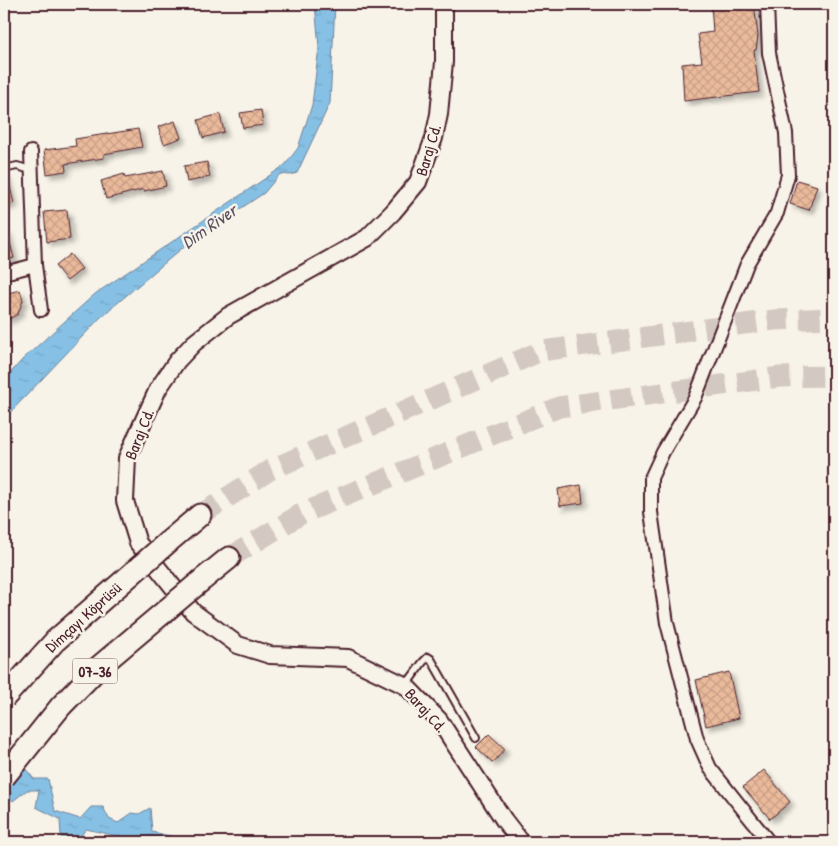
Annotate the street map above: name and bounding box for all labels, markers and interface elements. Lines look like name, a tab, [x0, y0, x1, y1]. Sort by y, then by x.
street label: Baraj Cd.	[410, 122, 446, 178]
water label: Dim River	[176, 197, 243, 254]
street label: Baraj Cd.	[119, 405, 159, 463]
street label: Dimçayı Köprüsü	[40, 577, 126, 657]
road number: 07-36	[72, 658, 118, 684]
street label: Baraj Cd.	[400, 683, 452, 737]

